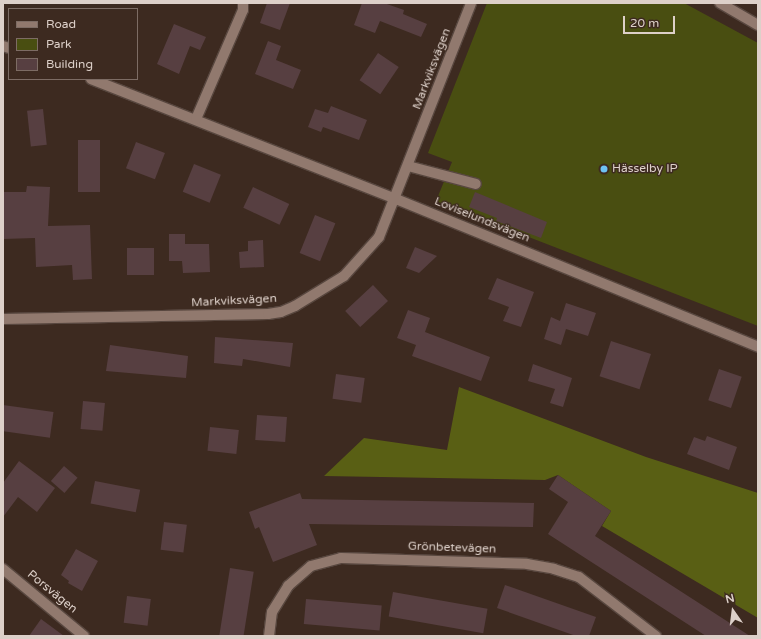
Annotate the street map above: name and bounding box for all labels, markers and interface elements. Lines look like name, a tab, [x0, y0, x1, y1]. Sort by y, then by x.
legend	[8, 8, 138, 80]
scale bar	[625, 8, 677, 34]
text: 20 m	[630, 16, 659, 30]
text: Road	[46, 17, 76, 31]
street label: Markviksvägen	[410, 26, 454, 112]
text: Park	[46, 37, 72, 51]
text: Building	[46, 57, 93, 71]
place label: Hässelby IP	[612, 162, 678, 176]
marker: Hässelby IP	[599, 164, 609, 174]
street label: Loviselundsvägen	[432, 194, 532, 246]
street label: Markviksvägen	[191, 292, 277, 310]
street label: Grönbetevägen	[408, 539, 496, 557]
street label: Porsvägen	[24, 567, 80, 617]
north arrow	[713, 591, 753, 631]
text: N	[724, 591, 736, 606]

